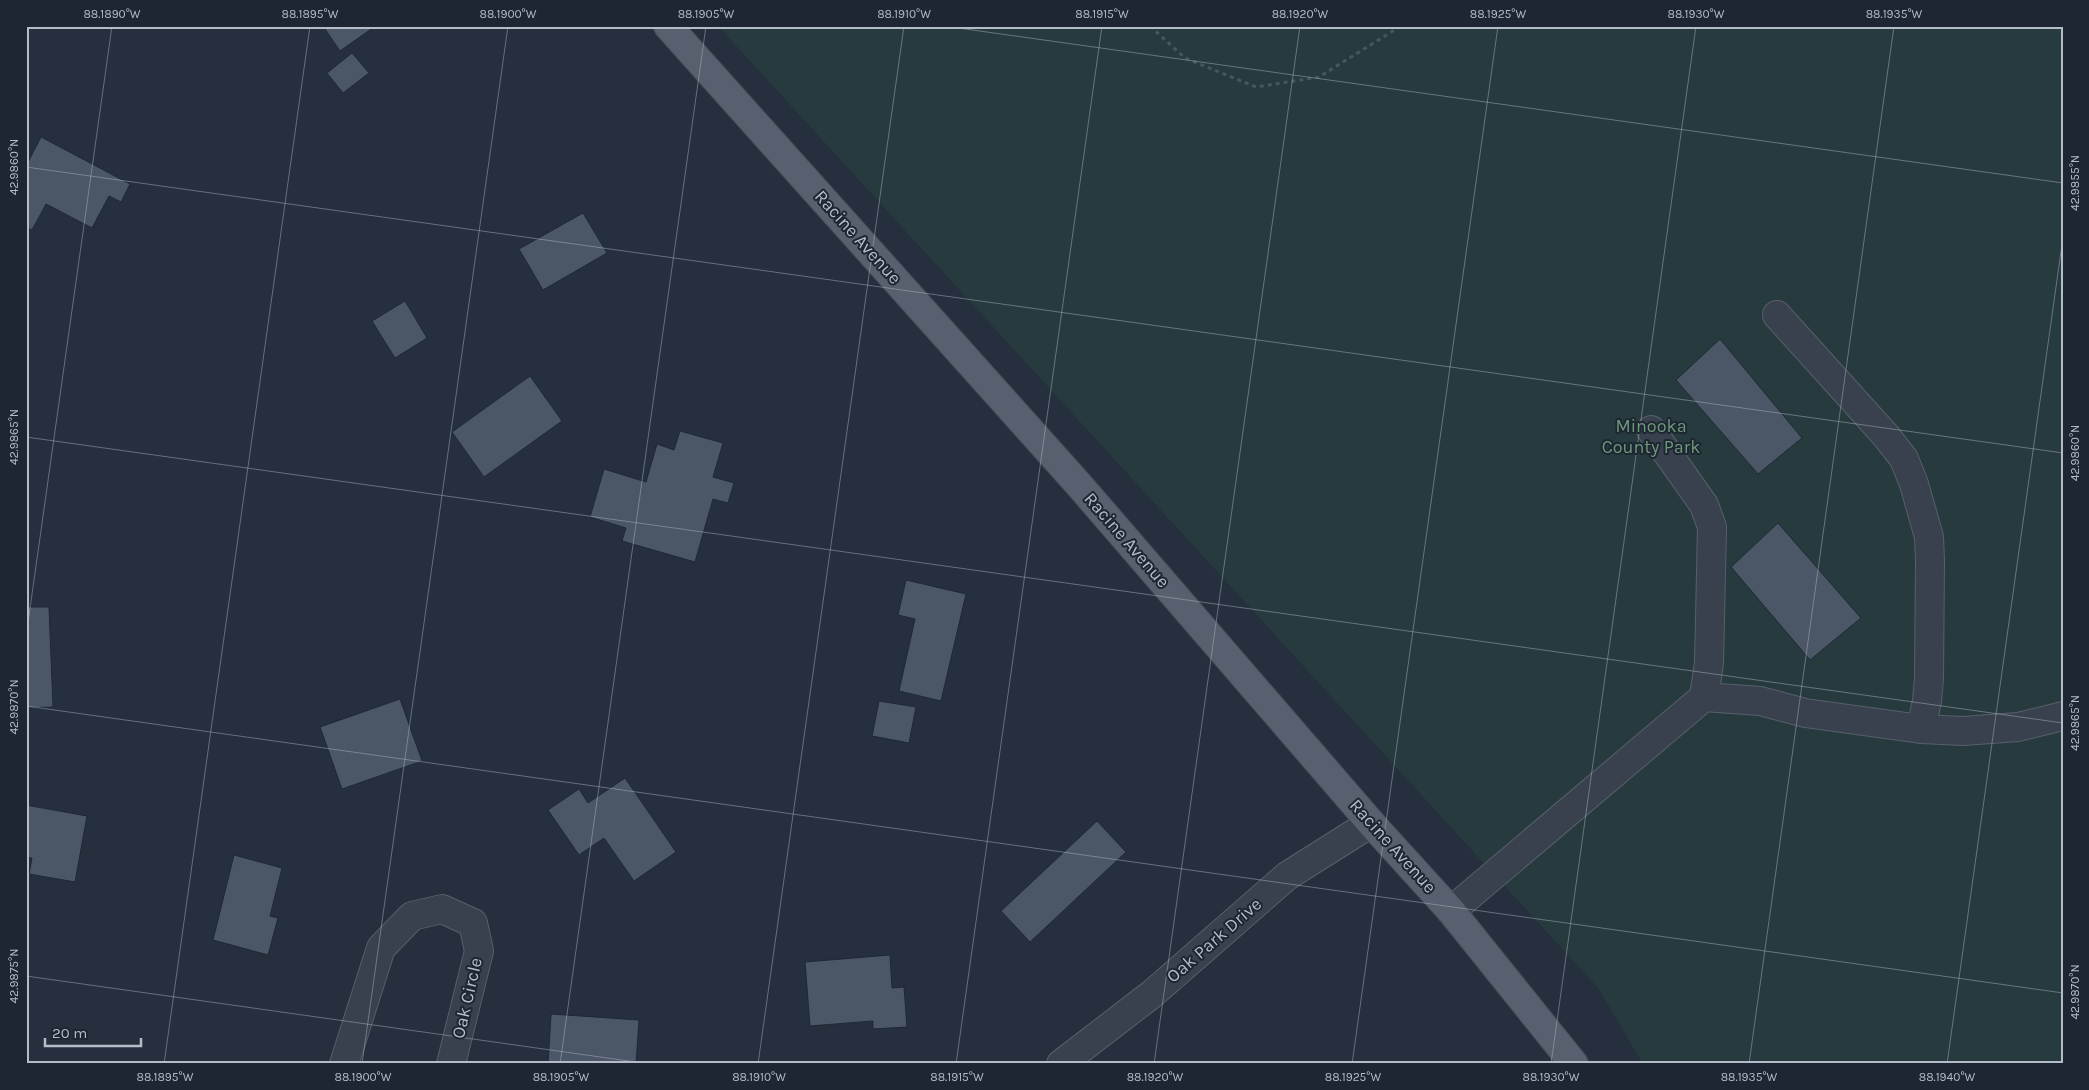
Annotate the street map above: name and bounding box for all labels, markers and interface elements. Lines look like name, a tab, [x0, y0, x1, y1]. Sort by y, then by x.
text: 88.1890°W	[83, 7, 141, 21]
text: 88.1895°W	[282, 7, 339, 21]
text: 88.1900°W	[480, 7, 537, 21]
text: 88.1905°W	[678, 7, 735, 21]
text: 88.1910°W	[877, 7, 931, 21]
text: 88.1915°W	[1075, 7, 1129, 21]
text: 88.1920°W	[1272, 7, 1329, 21]
text: 88.1925°W	[1470, 7, 1526, 21]
text: 88.1930°W	[1668, 7, 1725, 21]
text: 88.1935°W	[1866, 7, 1923, 21]
text: 42.9860°N	[7, 139, 21, 195]
text: 42.9855°N	[2068, 155, 2082, 211]
street label: Racine Avenue	[810, 185, 906, 289]
text: 42.9865°N	[7, 409, 21, 465]
park label: Minooka County Park	[1602, 415, 1700, 458]
text: 42.9860°N	[2068, 425, 2082, 481]
street label: Racine Avenue	[1080, 488, 1174, 592]
text: 42.9870°N	[7, 679, 21, 735]
text: 42.9865°N	[2068, 695, 2082, 751]
street label: Racine Avenue	[1345, 794, 1441, 898]
street label: Oak Park Drive	[1162, 893, 1266, 987]
text: 42.9875°N	[7, 949, 21, 1003]
street label: Oak Circle	[447, 955, 487, 1041]
text: 42.9870°N	[2068, 964, 2082, 1020]
scale bar	[45, 1015, 141, 1047]
text: 20 m	[52, 1024, 87, 1042]
text: 88.1895°W	[137, 1070, 194, 1084]
text: 88.1900°W	[335, 1070, 392, 1084]
text: 88.1905°W	[533, 1070, 590, 1084]
text: 88.1910°W	[732, 1070, 786, 1084]
text: 88.1915°W	[930, 1070, 984, 1084]
text: 88.1920°W	[1127, 1070, 1184, 1084]
text: 88.1925°W	[1325, 1070, 1381, 1084]
text: 88.1930°W	[1523, 1070, 1580, 1084]
text: 88.1935°W	[1721, 1070, 1778, 1084]
text: 88.1940°W	[1919, 1070, 1975, 1084]

